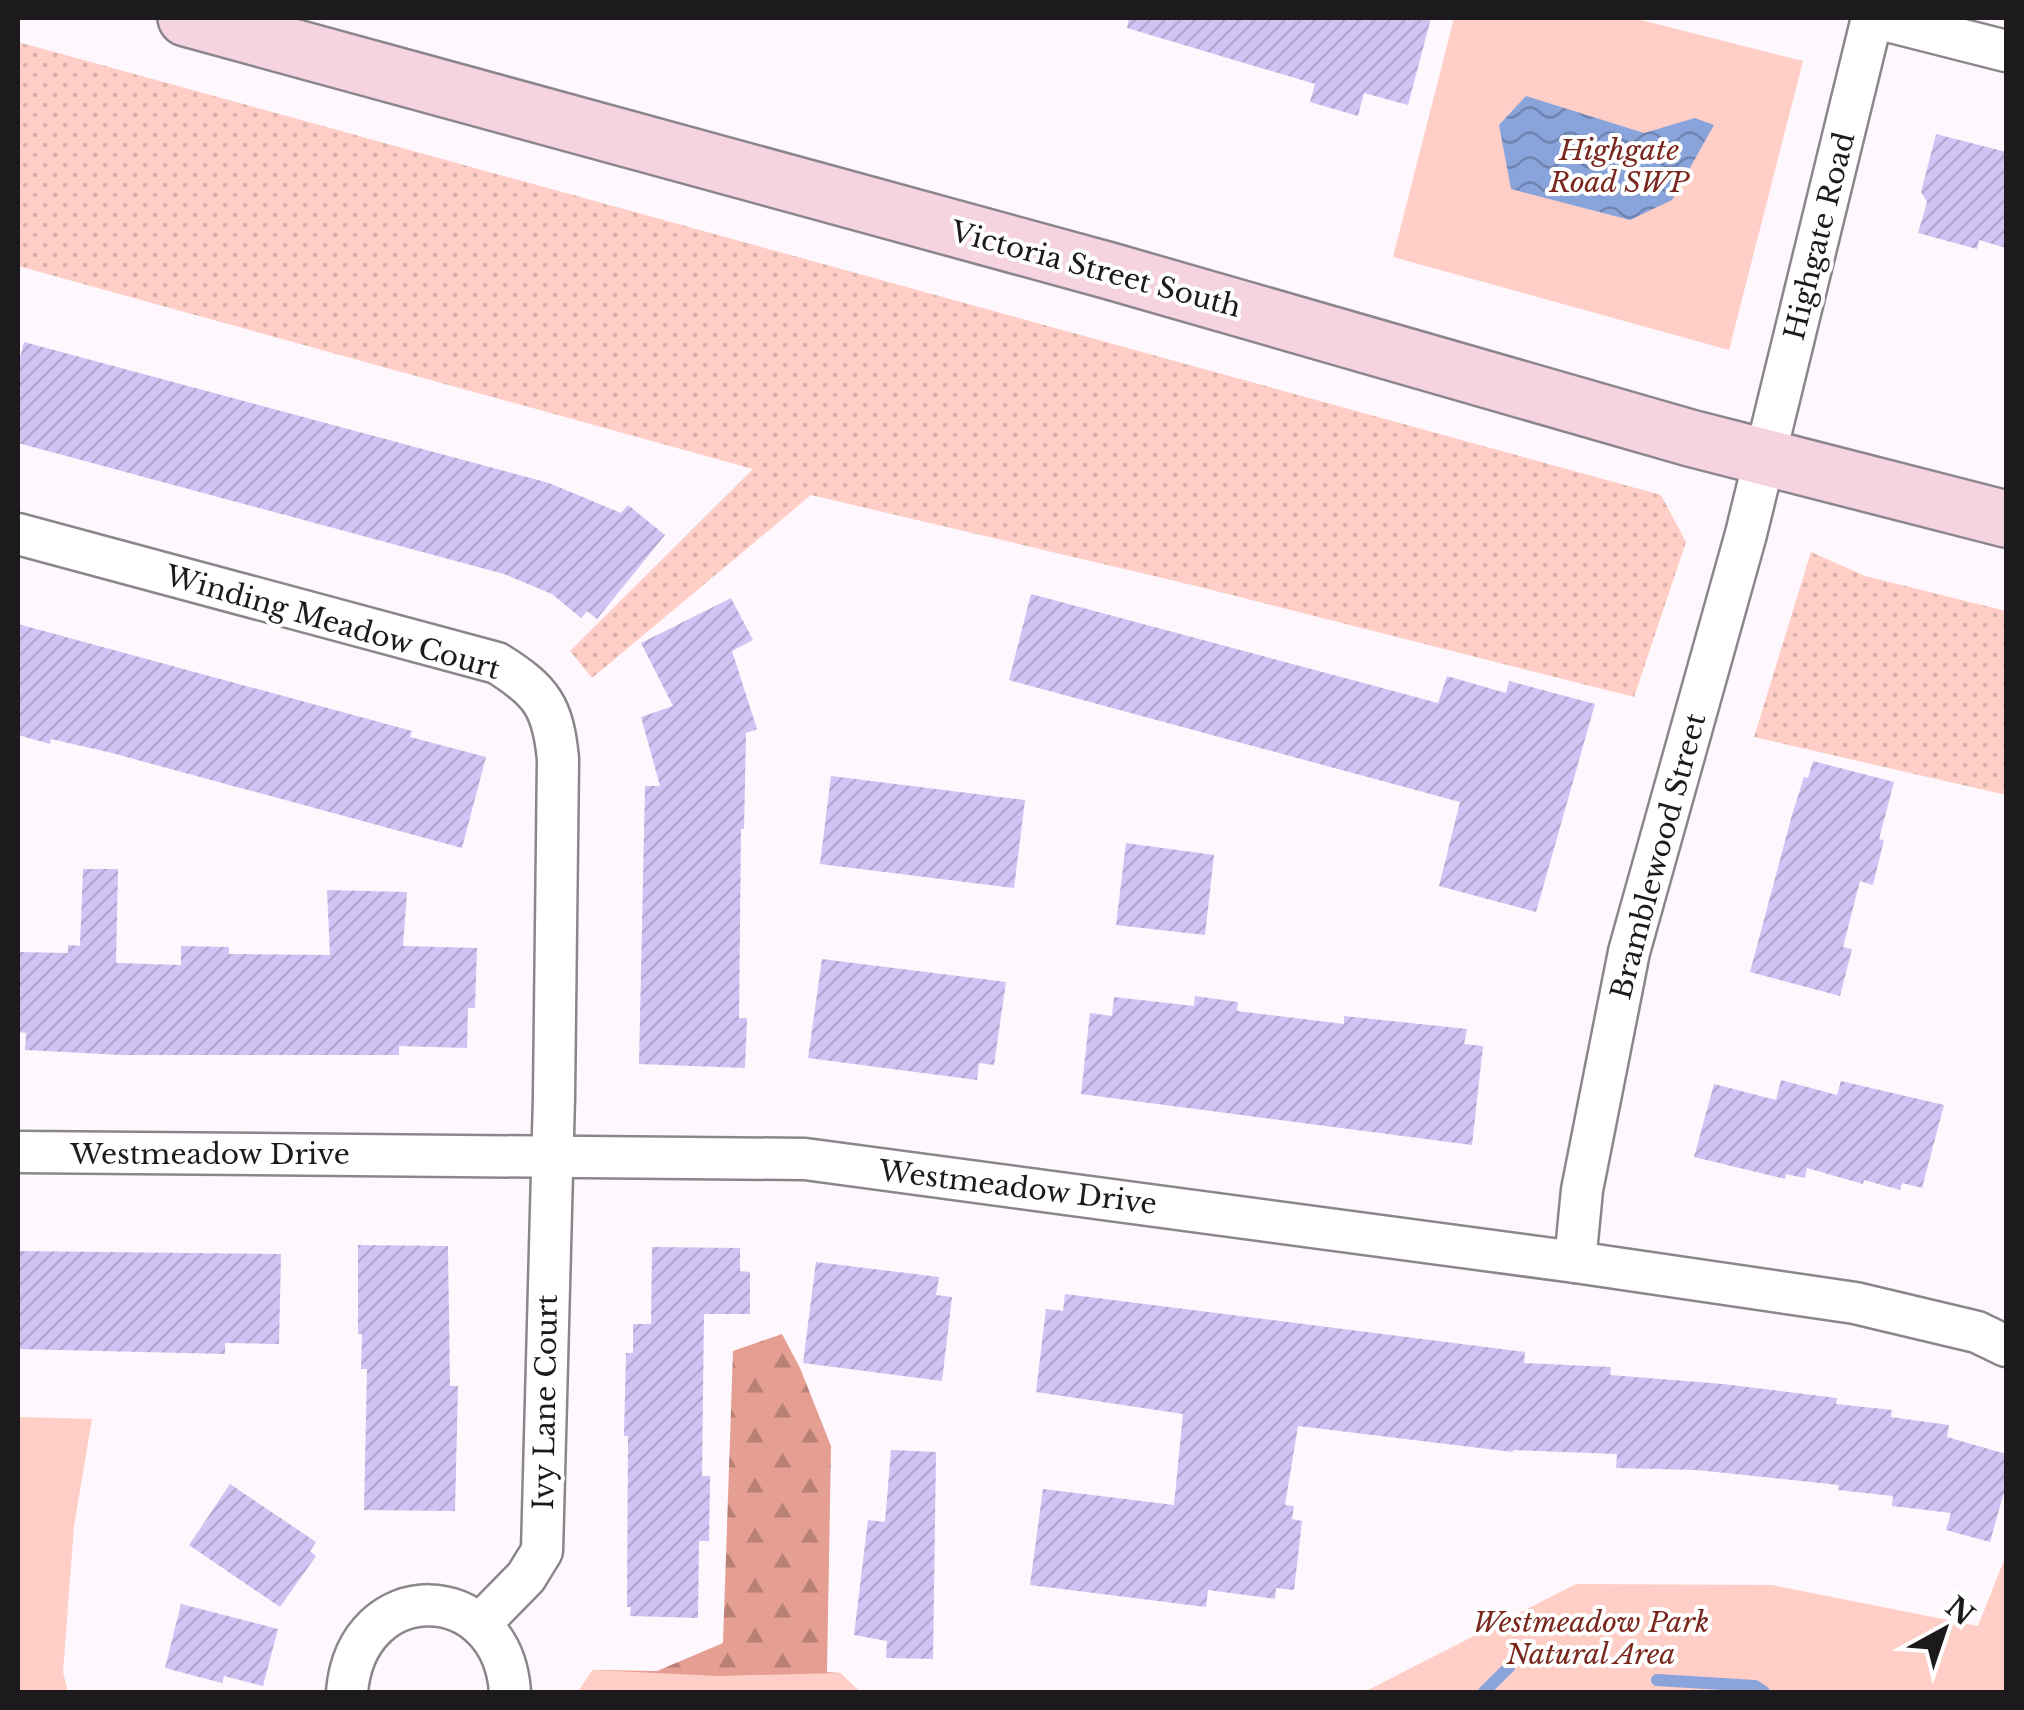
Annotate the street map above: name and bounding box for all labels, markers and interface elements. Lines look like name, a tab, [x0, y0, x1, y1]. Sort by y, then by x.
street label: Highgate Road	[1777, 128, 1862, 344]
park label: Highgate Road SWP	[1548, 133, 1690, 200]
street label: Victoria Street South	[946, 214, 1245, 325]
street label: Winding Meadow Court	[161, 558, 505, 687]
street label: Bramblewood Street	[1603, 709, 1714, 1003]
street label: Westmeadow Drive	[69, 1137, 350, 1172]
street label: Westmeadow Drive	[876, 1153, 1159, 1222]
street label: Ivy Lane Court	[526, 1293, 565, 1510]
north arrow	[1894, 1580, 1994, 1680]
text: N	[1938, 1589, 1981, 1633]
park label: Westmeadow Park Natural Area	[1473, 1605, 1709, 1672]

